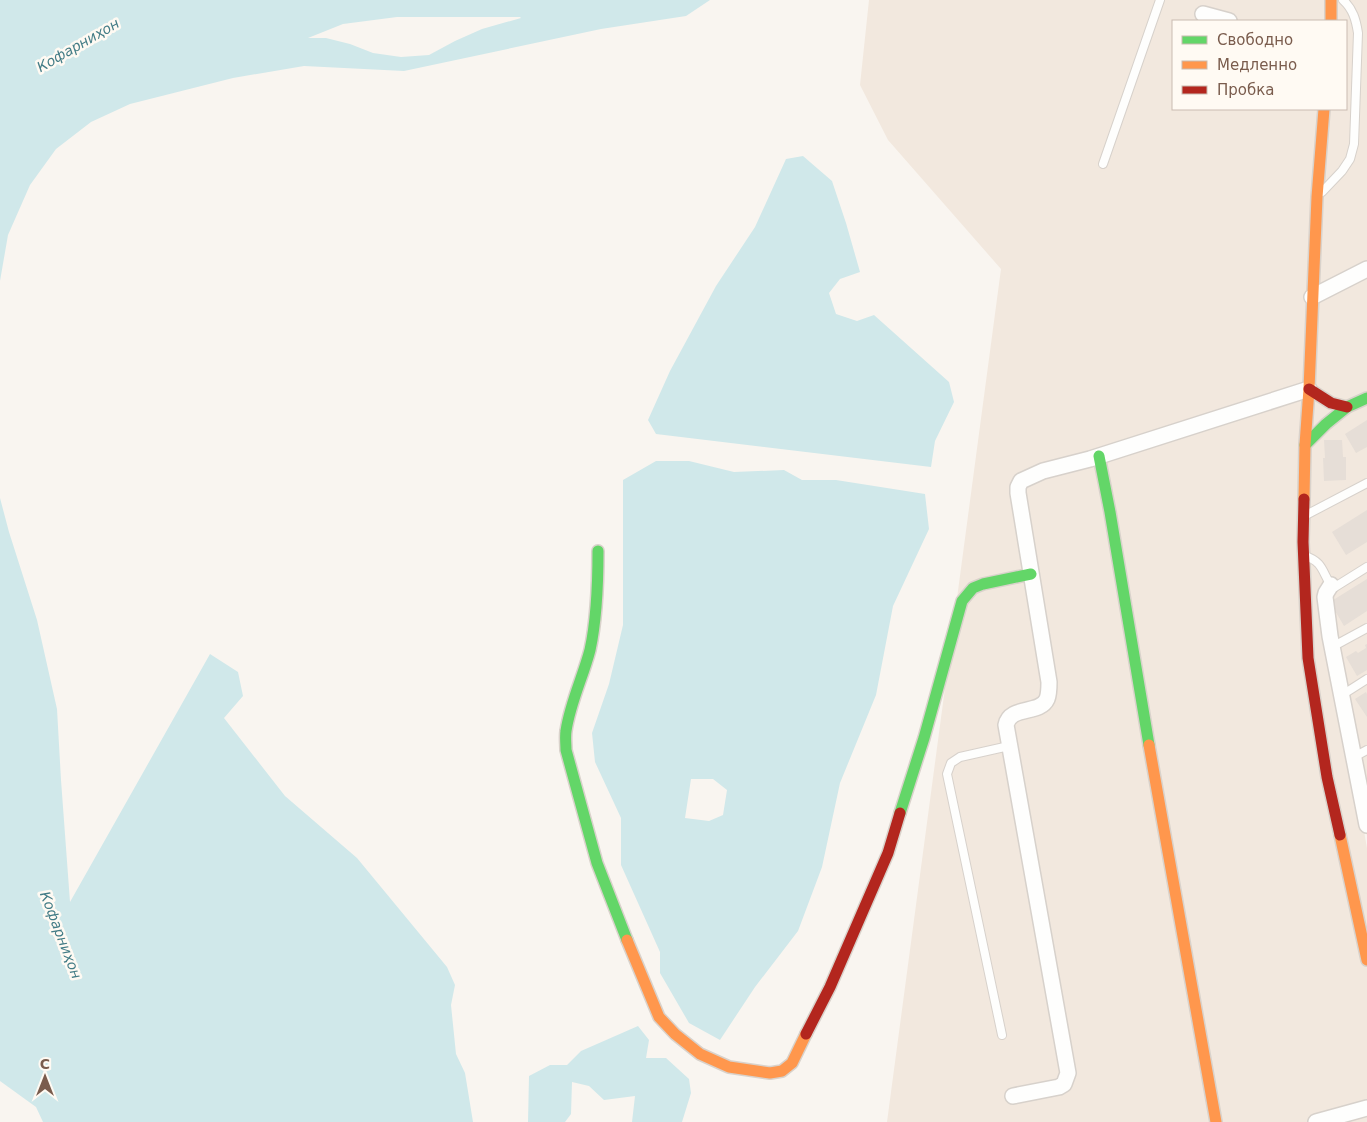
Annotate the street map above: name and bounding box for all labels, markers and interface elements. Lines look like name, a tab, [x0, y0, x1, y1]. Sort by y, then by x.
water label: Кофарниҳон	[34, 15, 122, 75]
legend	[1172, 20, 1347, 110]
text: Свободно	[1217, 31, 1293, 49]
text: Медленно	[1217, 56, 1297, 74]
text: Пробка	[1217, 81, 1274, 99]
water label: Кофарниҳон	[37, 889, 85, 981]
north arrow	[20, 1052, 70, 1102]
text: С	[40, 1056, 50, 1072]

